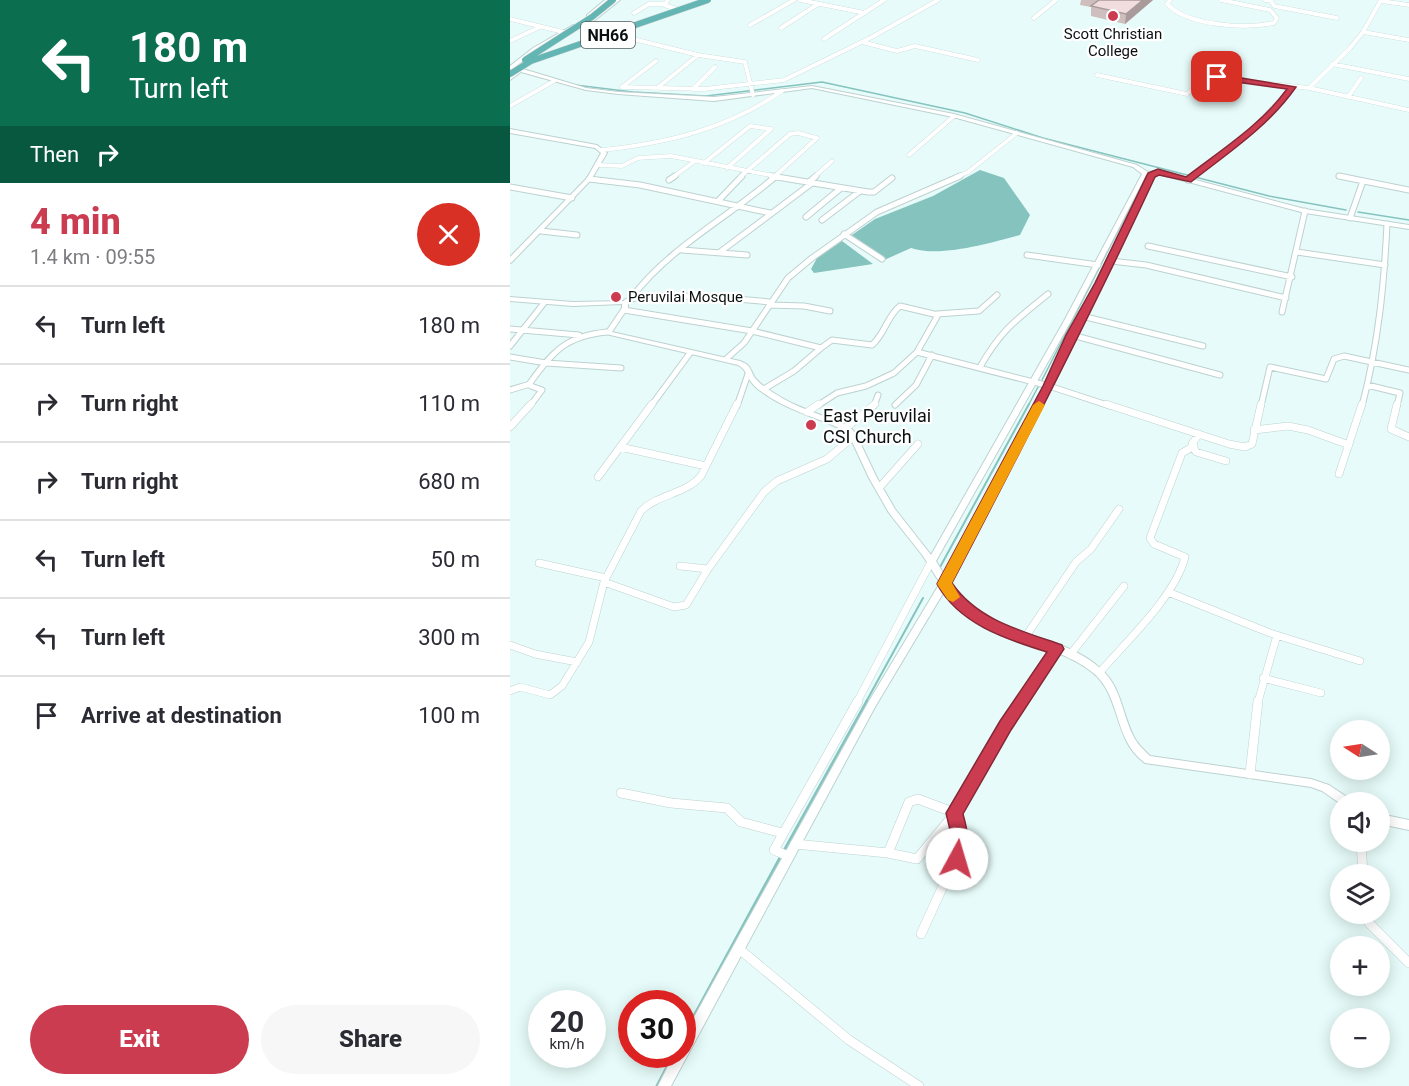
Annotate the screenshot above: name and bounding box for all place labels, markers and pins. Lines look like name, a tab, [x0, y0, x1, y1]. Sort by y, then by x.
marker: Scott Christian College	[1106, 9, 1120, 23]
place label: Scott Christian College	[1064, 25, 1162, 60]
pin	[1191, 51, 1242, 102]
place label: Peruvilai Mosque	[628, 288, 743, 306]
marker: Peruvilai Mosque	[609, 290, 623, 304]
place label: East Peruvilai CSI Church	[823, 405, 931, 447]
marker: East Peruvilai CSI Church	[804, 418, 818, 432]

